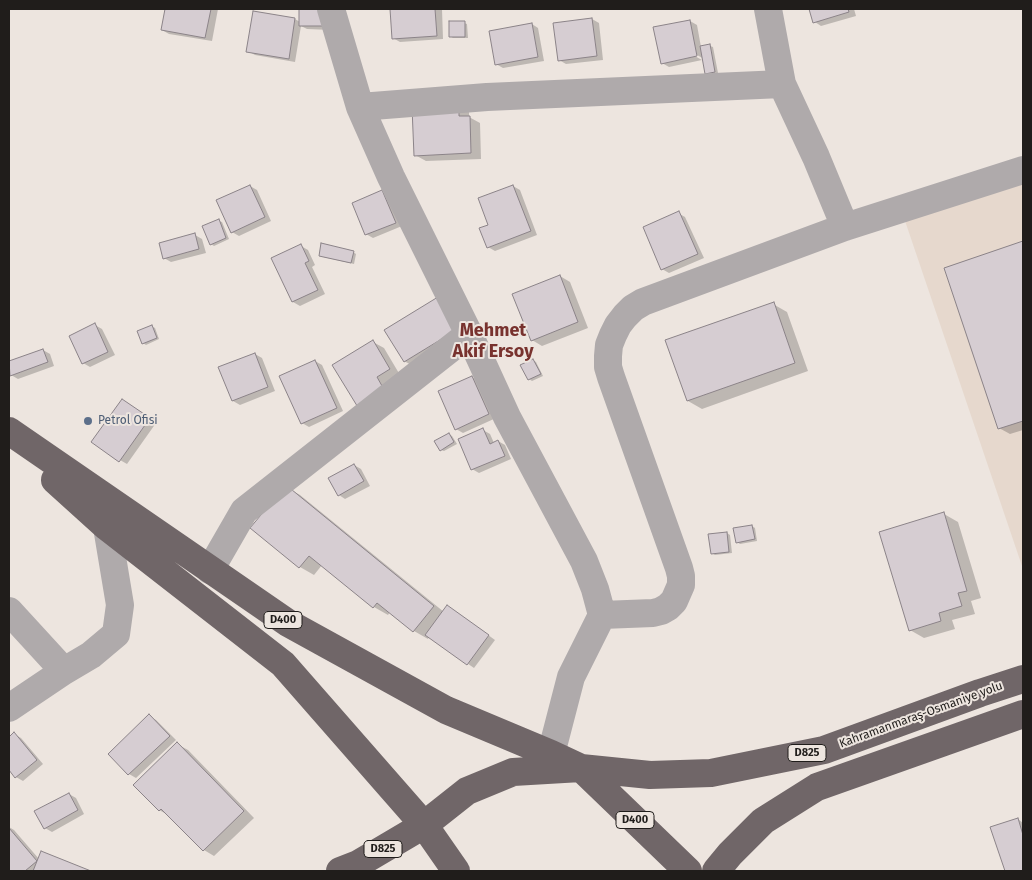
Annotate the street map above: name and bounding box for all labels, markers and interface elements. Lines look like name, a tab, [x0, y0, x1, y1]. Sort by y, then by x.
district label: Mehmet Akif Ersoy	[453, 320, 533, 362]
place label: Petrol Ofisi	[98, 414, 158, 428]
marker: Petrol Ofisi	[82, 415, 94, 427]
road number: D400	[264, 612, 302, 628]
street label: Kahramanmaraş-Osmaniye yolu	[837, 679, 1005, 751]
road number: D825	[788, 744, 826, 761]
road number: D400	[616, 812, 654, 828]
road number: D825	[364, 841, 402, 858]

